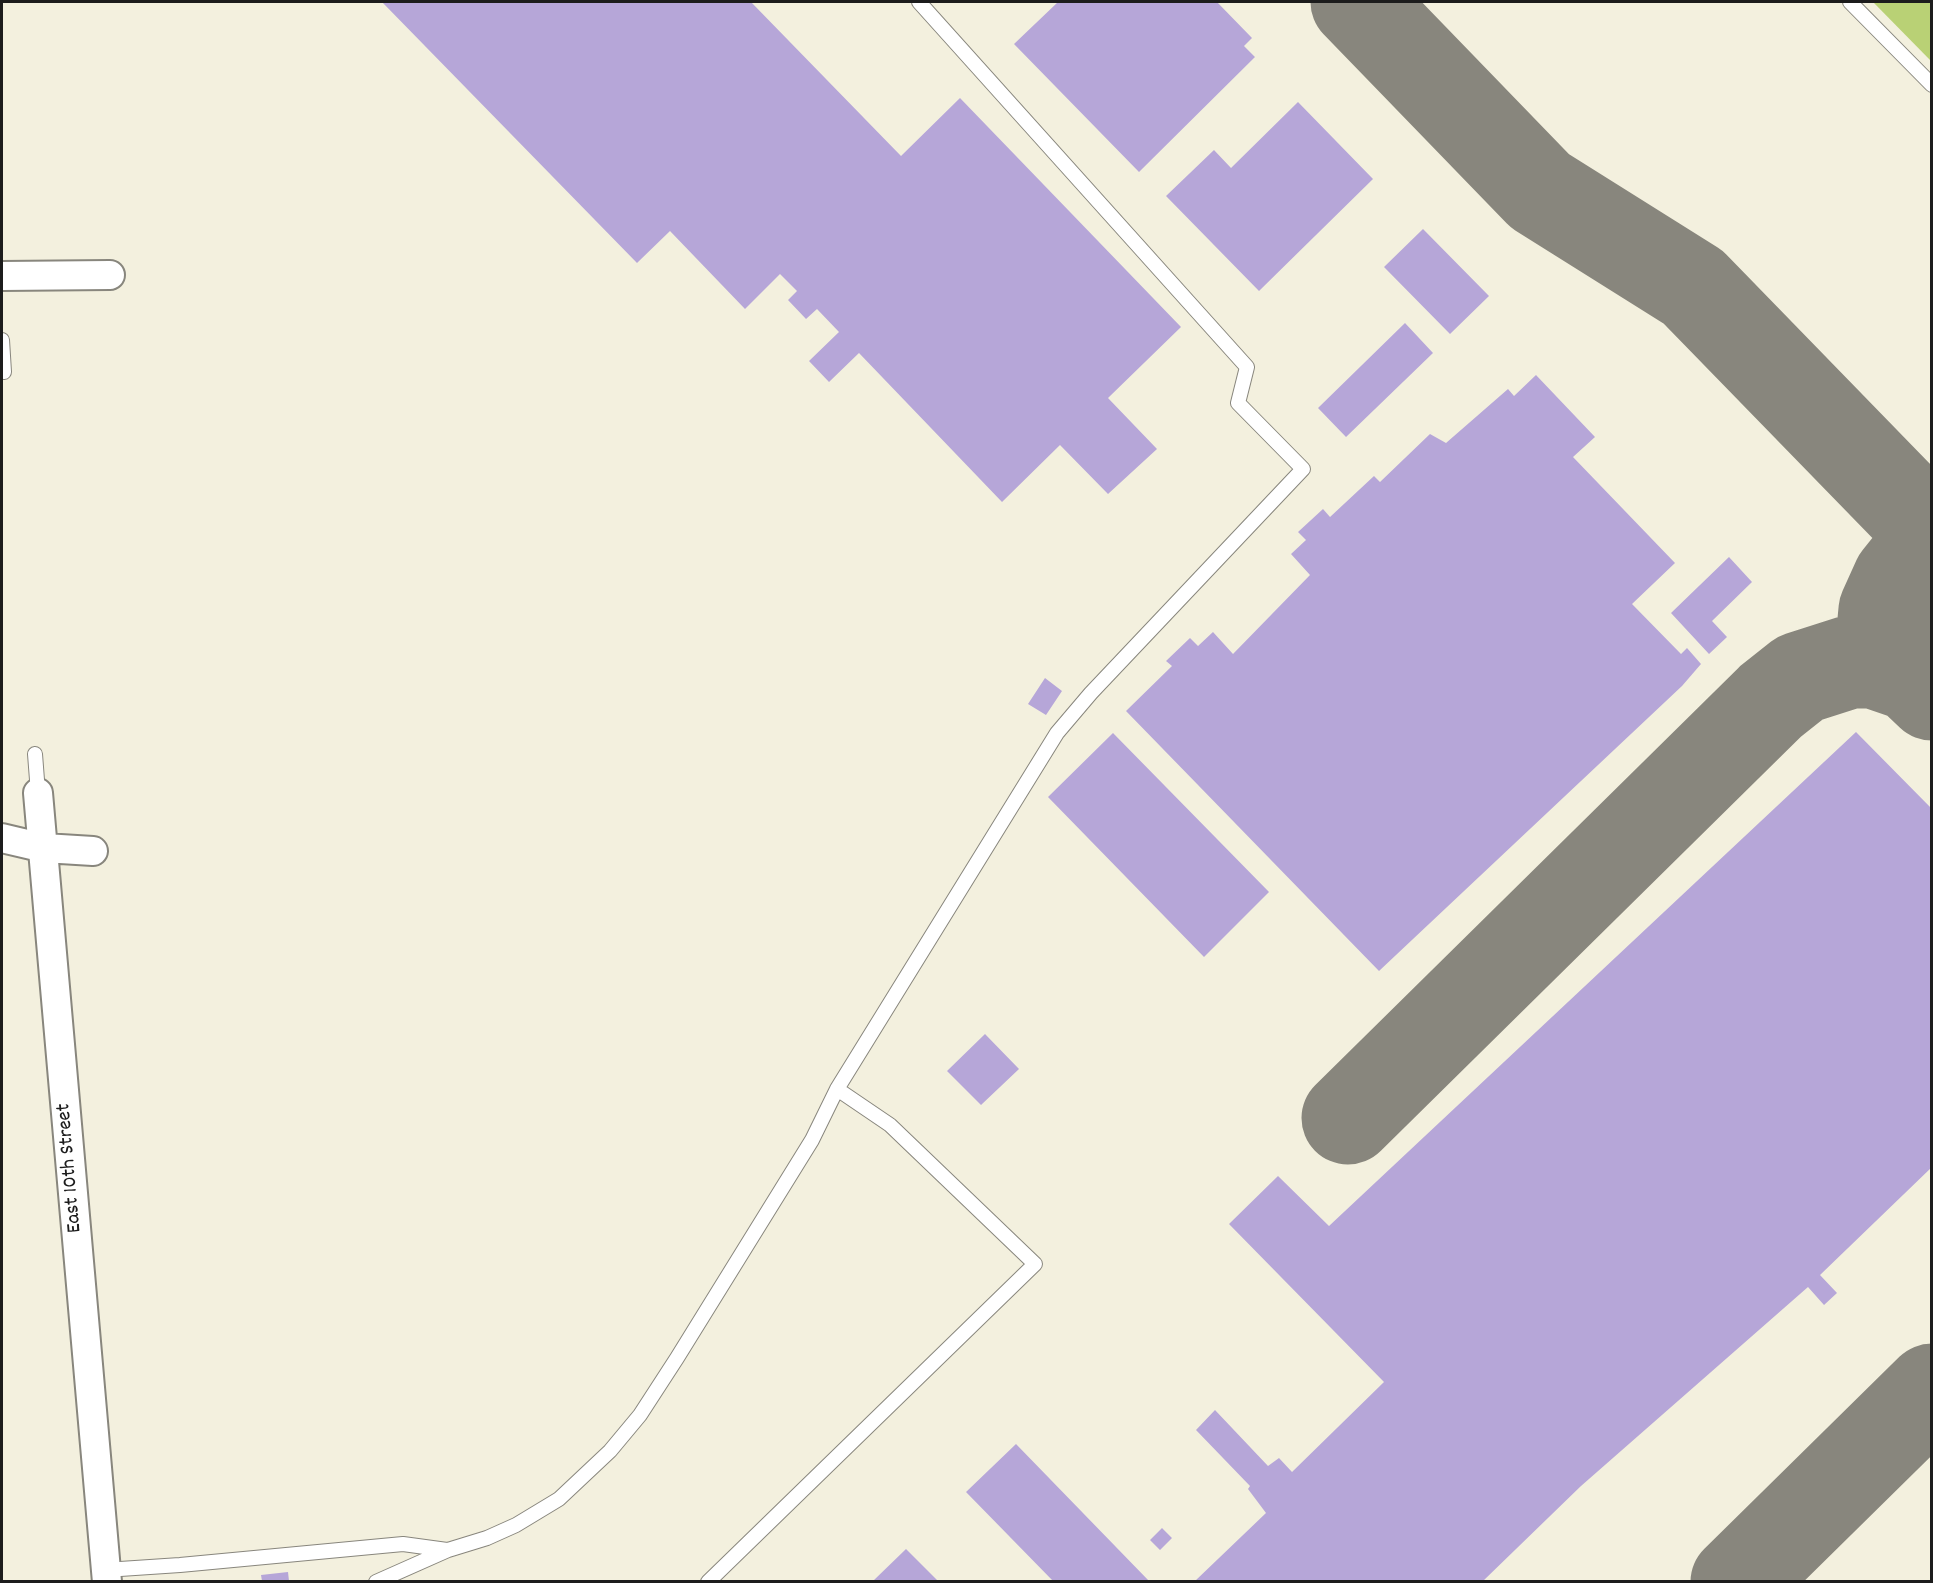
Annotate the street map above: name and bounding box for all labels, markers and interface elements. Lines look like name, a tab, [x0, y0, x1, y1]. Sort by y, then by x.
street label: East 10th Street	[53, 1102, 89, 1234]

